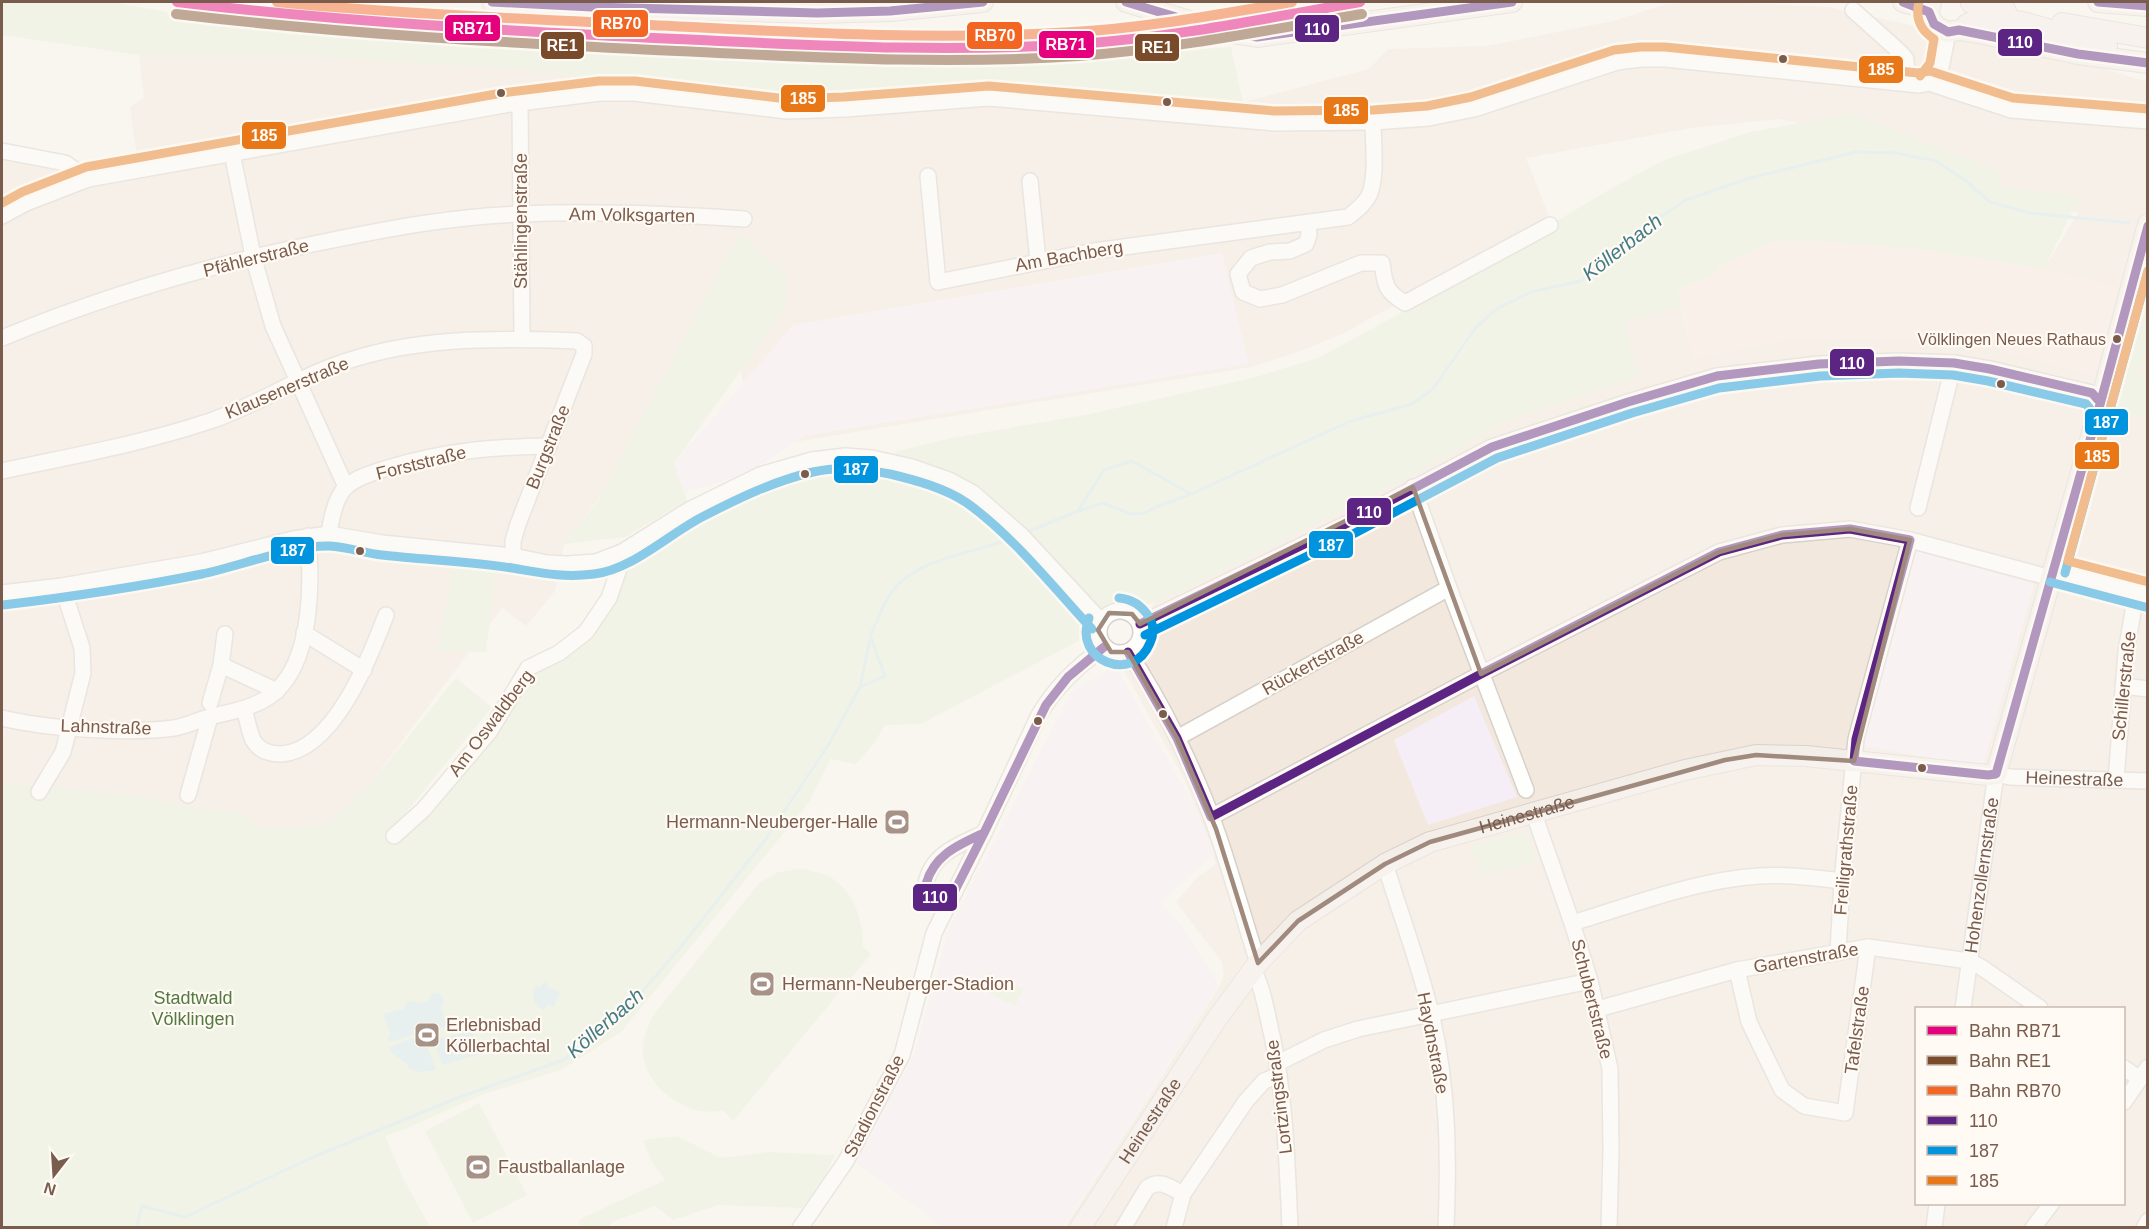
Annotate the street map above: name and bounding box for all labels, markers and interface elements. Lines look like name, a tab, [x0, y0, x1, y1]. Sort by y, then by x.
line badge: RB70	[592, 9, 649, 38]
line badge: RB71	[444, 14, 501, 42]
line badge: 110	[1294, 14, 1340, 43]
text: RB70	[601, 15, 642, 32]
text: RB71	[453, 20, 494, 37]
line badge: RB70	[966, 21, 1023, 50]
text: 110	[1304, 21, 1330, 38]
text: RB70	[975, 27, 1016, 44]
line badge: 110	[1997, 28, 2043, 57]
line badge: RB71	[1038, 30, 1095, 59]
line badge: RE1	[540, 31, 585, 60]
line badge: RE1	[1134, 33, 1180, 62]
text: 110	[2007, 34, 2033, 51]
text: RB71	[1046, 36, 1087, 53]
text: RE1	[546, 37, 578, 54]
text: RE1	[1141, 39, 1173, 56]
unlabelled marker	[1777, 53, 1789, 65]
line badge: 185	[1858, 55, 1904, 84]
text: 185	[1868, 61, 1894, 78]
line badge: 185	[780, 84, 826, 113]
unlabelled marker	[495, 87, 507, 99]
text: 185	[790, 90, 816, 107]
unlabelled marker	[1161, 96, 1173, 108]
line badge: 185	[1323, 96, 1369, 125]
text: 185	[1333, 102, 1359, 119]
line badge: 185	[241, 121, 287, 150]
text: 185	[251, 127, 277, 144]
street label: Stählingenstraße	[511, 153, 531, 289]
street label: Am Volksgarten	[569, 204, 695, 226]
water label: Köllerbach	[1578, 209, 1666, 285]
street label: Pfählerstraße	[201, 235, 311, 281]
street label: Am Bachberg	[1014, 237, 1124, 275]
place label: Völklingen Neues Rathaus	[1917, 331, 2106, 348]
marker: Völklingen Neues Rathaus	[2111, 333, 2123, 345]
line badge: 110	[1829, 348, 1875, 377]
street label: Klausenerstraße	[222, 353, 352, 423]
text: 110	[1839, 355, 1865, 372]
unlabelled marker	[1995, 378, 2007, 390]
street label: Burgstraße	[522, 402, 574, 492]
line badge: 187	[2084, 408, 2129, 436]
text: 187	[2093, 414, 2119, 431]
line badge: 185	[2074, 441, 2120, 470]
street label: Forststraße	[374, 442, 468, 484]
text: 185	[2084, 448, 2110, 465]
line badge: 187	[833, 455, 879, 484]
text: 187	[843, 461, 869, 478]
unlabelled marker	[799, 468, 811, 480]
line badge: 110	[1346, 497, 1392, 526]
text: 110	[1356, 504, 1382, 521]
line badge: 187	[1308, 530, 1354, 559]
line badge: 187	[270, 536, 315, 565]
text: 187	[1318, 537, 1344, 554]
text: 187	[280, 542, 306, 559]
unlabelled marker	[354, 545, 366, 557]
street label: Rückertstraße	[1259, 627, 1367, 699]
street label: Schillerstraße	[2108, 630, 2140, 742]
street label: Am Oswaldberg	[444, 666, 538, 780]
unlabelled marker	[1157, 708, 1169, 720]
street label: Lahnstraße	[60, 715, 152, 739]
unlabelled marker	[1032, 715, 1044, 727]
unlabelled marker	[1916, 762, 1928, 774]
street label: Heinestraße	[2025, 767, 2124, 790]
street label: Freiligrathstraße	[1830, 784, 1862, 916]
street label: Heinestraße	[1477, 792, 1577, 838]
street label: Hohenzollernstraße	[1961, 796, 2003, 955]
sports icon: Hermann-Neuberger-Halle	[882, 807, 912, 837]
place label: Hermann-Neuberger-Halle	[666, 812, 878, 832]
line badge: 110	[912, 883, 958, 912]
text: 110	[922, 889, 948, 906]
street label: Schubertstraße	[1567, 937, 1617, 1061]
street label: Gartenstraße	[1752, 939, 1860, 977]
sports icon: Hermann-Neuberger-Stadion	[747, 969, 777, 999]
place label: Hermann-Neuberger-Stadion	[782, 974, 1014, 994]
water label: Köllerbach	[562, 984, 648, 1062]
street label: Tafelstraße	[1841, 985, 1873, 1075]
park label: Stadtwald Völklingen	[151, 988, 235, 1029]
street label: Haydnstraße	[1413, 991, 1453, 1095]
legend	[1915, 1007, 2125, 1205]
place label: Erlebnisbad Köllerbachtal	[446, 1015, 550, 1056]
sports icon: Erlebnisbad Köllerbachtal	[412, 1020, 442, 1050]
text: Bahn RB71	[1969, 1021, 2061, 1041]
street label: Lortzingstraße	[1262, 1039, 1296, 1155]
text: Bahn RE1	[1969, 1051, 2051, 1071]
street label: Stadionstraße	[840, 1052, 908, 1160]
street label: Heinestraße	[1115, 1074, 1185, 1167]
text: Bahn RB70	[1969, 1081, 2061, 1101]
text: 110	[1969, 1111, 1998, 1131]
text: 187	[1969, 1141, 1999, 1161]
north arrow	[24, 1145, 84, 1205]
sports icon: Faustballanlage	[463, 1152, 493, 1182]
place label: Faustballanlage	[498, 1157, 625, 1177]
text: 185	[1969, 1171, 1999, 1191]
text: N	[42, 1179, 58, 1199]

